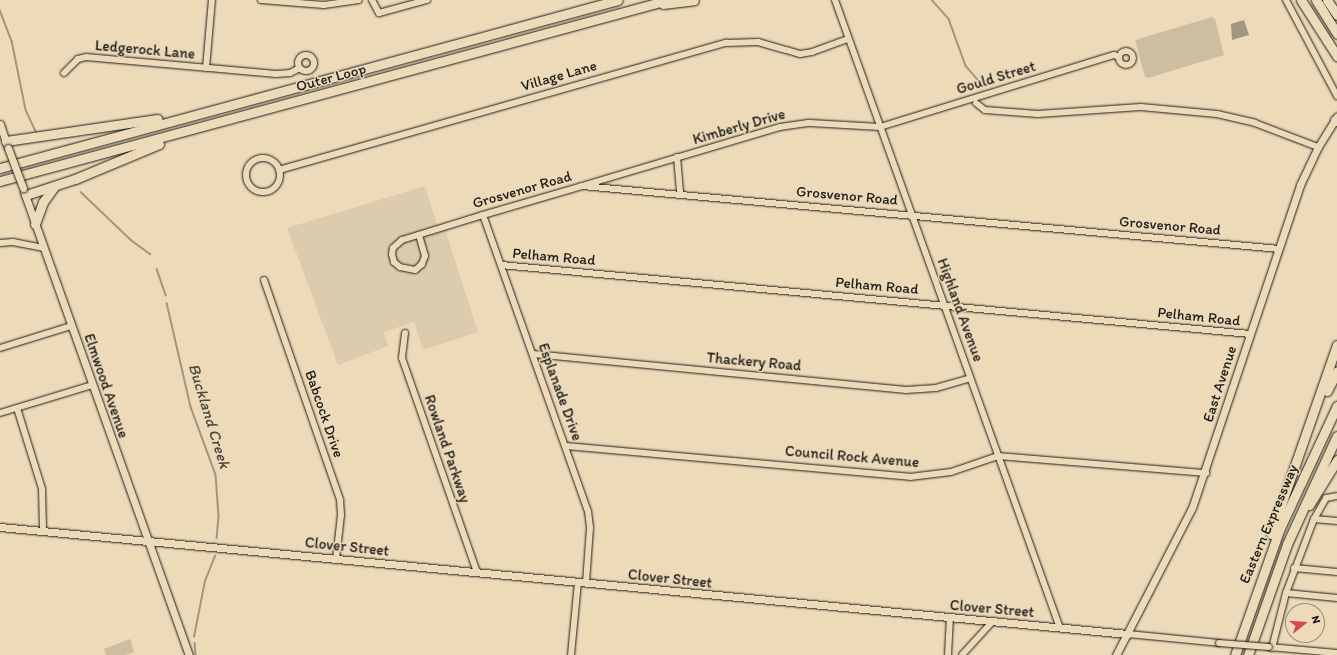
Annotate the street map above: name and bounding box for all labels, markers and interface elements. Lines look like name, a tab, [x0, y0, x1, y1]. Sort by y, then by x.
street label: Ledgerock Lane	[94, 37, 196, 63]
street label: Village Lane	[519, 57, 599, 95]
street label: Gould Street	[954, 57, 1038, 99]
street label: Outer Loop	[294, 60, 368, 96]
street label: Kimberly Drive	[691, 105, 787, 149]
street label: Grosvenor Road	[470, 167, 574, 213]
street label: Grosvenor Road	[795, 183, 899, 209]
street label: Grosvenor Road	[1118, 213, 1222, 239]
street label: Pelham Road	[512, 244, 596, 270]
street label: Highland Avenue	[933, 256, 987, 364]
street label: Pelham Road	[835, 273, 919, 299]
street label: Pelham Road	[1157, 304, 1241, 330]
street label: Elmwood Avenue	[80, 332, 132, 440]
street label: Esplanade Drive	[534, 341, 586, 443]
street label: East Avenue	[1199, 344, 1241, 424]
street label: Thackery Road	[706, 349, 802, 375]
water label: Buckland Creek	[184, 361, 234, 471]
street label: Babcock Drive	[301, 368, 347, 460]
street label: Rowland Parkway	[420, 393, 474, 505]
street label: Council Rock Avenue	[785, 442, 919, 472]
street label: Eastern Expressway	[1236, 462, 1302, 586]
street label: Clover Street	[304, 534, 390, 560]
street label: Clover Street	[627, 566, 713, 592]
street label: Clover Street	[949, 596, 1035, 622]
north arrow	[1285, 603, 1325, 643]
text: N	[1309, 614, 1323, 625]

